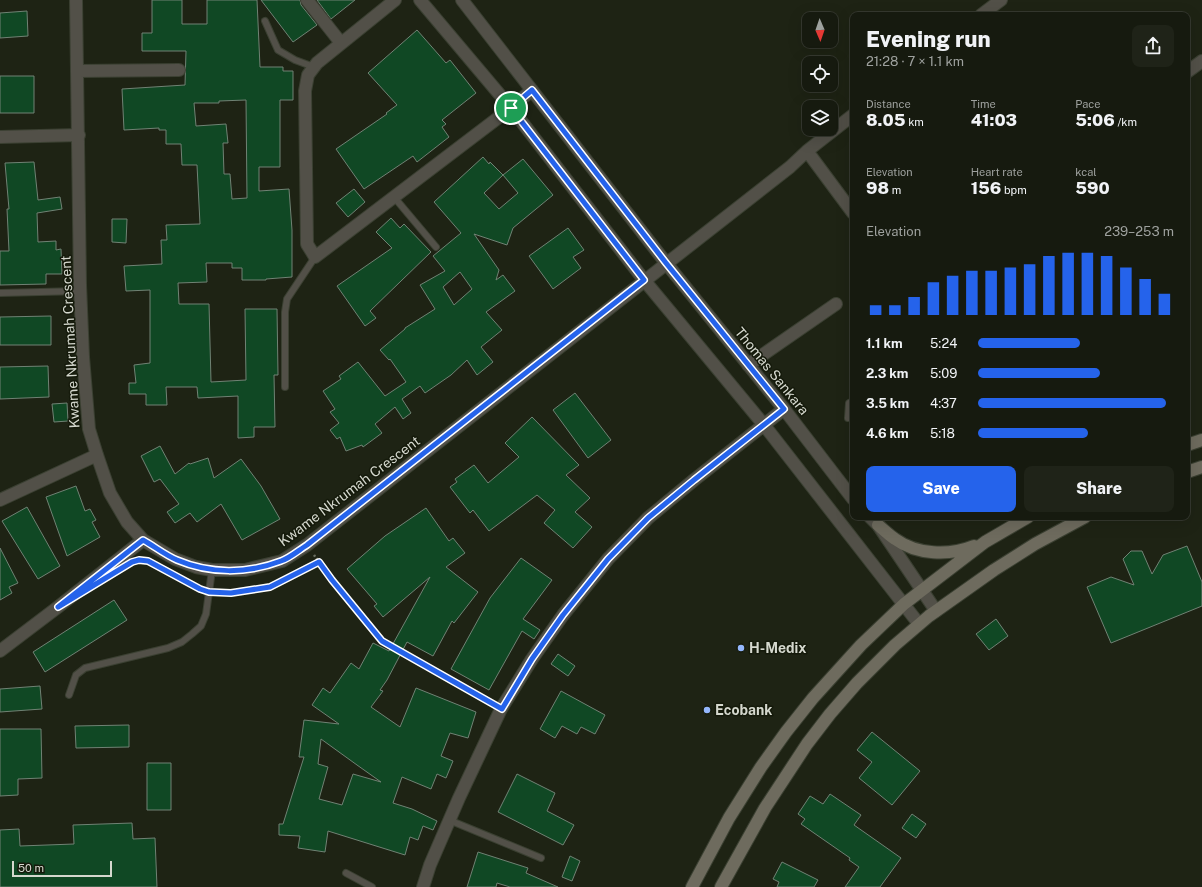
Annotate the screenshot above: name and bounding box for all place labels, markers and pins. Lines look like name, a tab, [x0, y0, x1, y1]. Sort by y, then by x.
pin	[494, 91, 528, 125]
place label: H-Medix	[749, 640, 807, 656]
marker: H-Medix	[736, 643, 746, 653]
place label: Ecobank	[715, 702, 772, 718]
marker: Ecobank	[702, 705, 712, 715]

